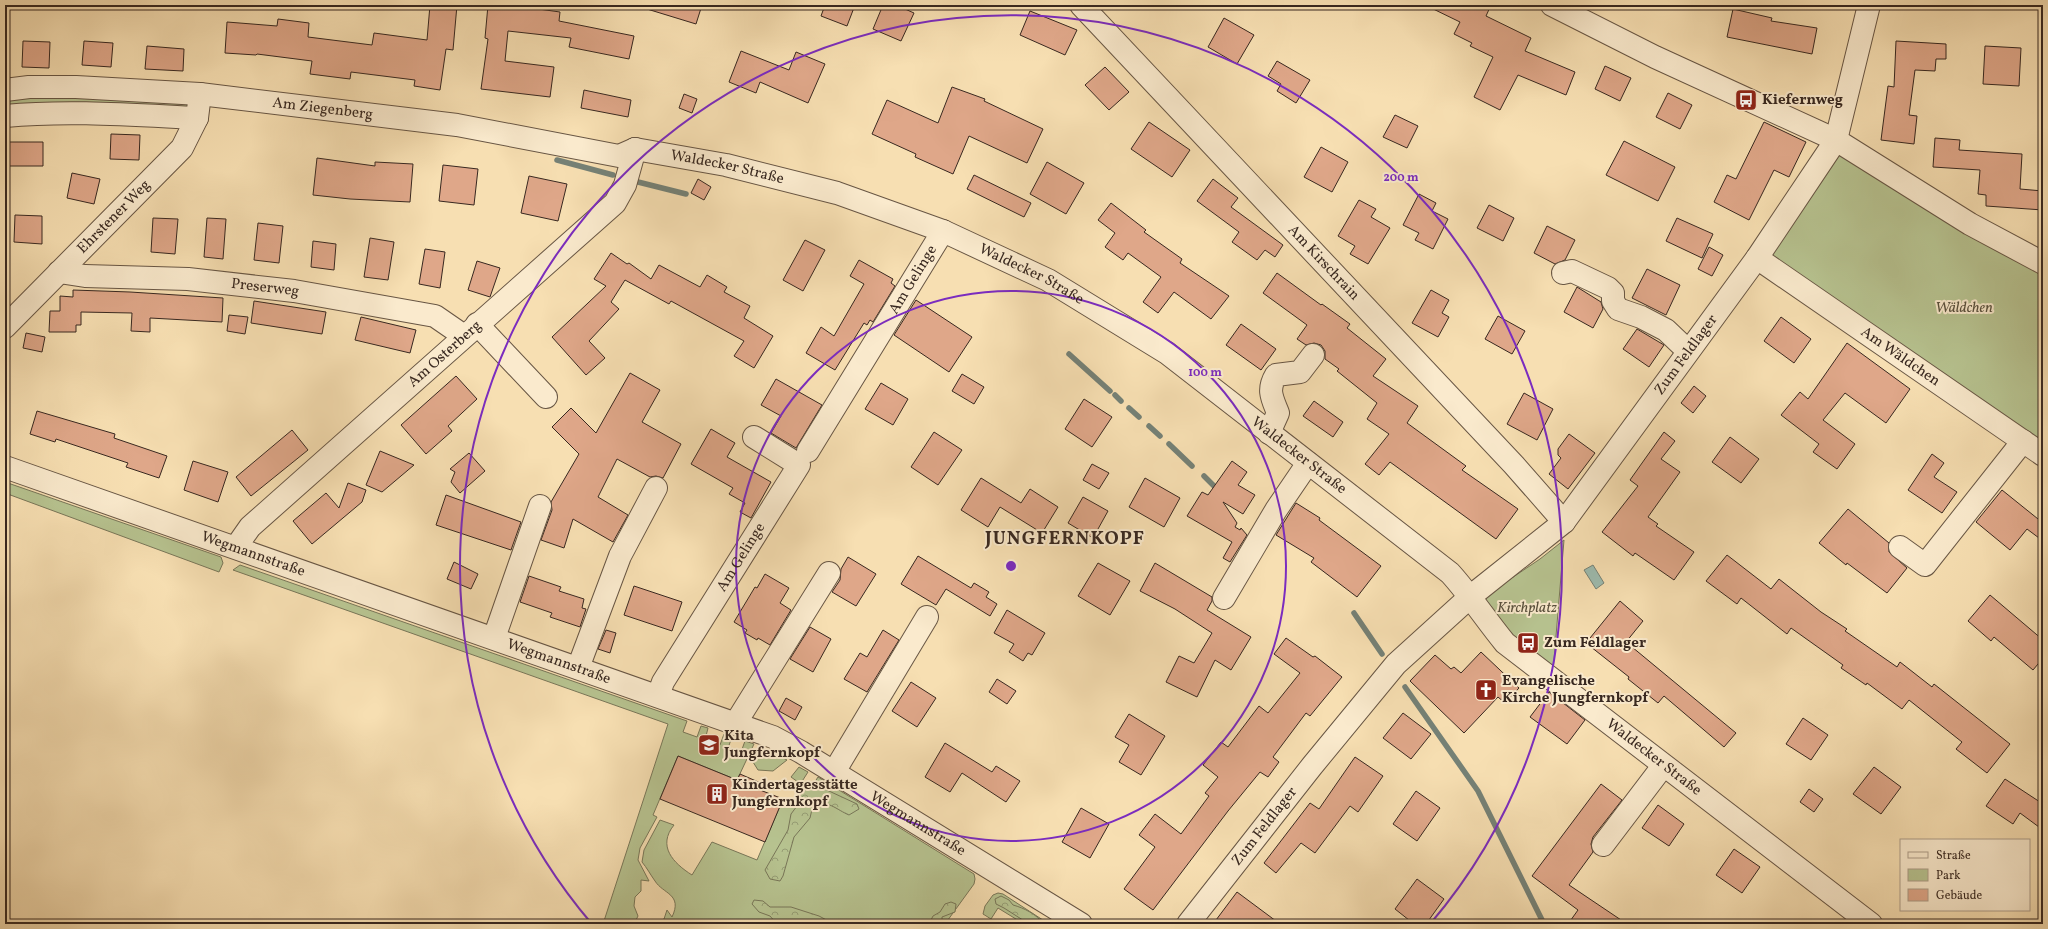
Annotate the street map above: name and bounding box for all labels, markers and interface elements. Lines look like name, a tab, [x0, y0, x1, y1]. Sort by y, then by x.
bus stop icon: Kiefernweg	[1733, 87, 1759, 113]
place label: Kiefernweg	[1762, 90, 1843, 111]
street label: Am Ziegenberg	[271, 92, 374, 125]
street label: Waldecker Straße	[669, 145, 786, 190]
text: 200 m	[1383, 170, 1419, 186]
street label: Ehrstener Weg	[73, 175, 156, 258]
street label: Am Kirschrain	[1283, 220, 1364, 305]
street label: Waldecker Straße	[975, 239, 1088, 310]
street label: Am Gelinge	[884, 241, 942, 318]
street label: Preserweg	[230, 273, 301, 302]
park label: Wäldchen	[1935, 298, 1993, 319]
street label: Zum Feldlager	[1650, 310, 1723, 400]
street label: Am Osterberg	[403, 315, 487, 392]
street label: Am Wäldchen	[1856, 322, 1944, 392]
text: 100 m	[1188, 365, 1222, 381]
street label: Waldecker Straße	[1247, 412, 1351, 499]
street label: Am Gelinge	[712, 519, 771, 596]
street label: Wegmannstraße	[198, 526, 308, 582]
district label: JUNGFERNKOPF	[984, 526, 1145, 552]
centre of rings	[1004, 559, 1018, 573]
park label: Kirchplatz	[1497, 598, 1557, 619]
bus stop icon: Zum Feldlager	[1515, 630, 1541, 656]
place label: Zum Feldlager	[1544, 633, 1646, 654]
street label: Wegmannstraße	[504, 634, 614, 690]
place label: Evangelische Kirche Jungfernkopf	[1502, 671, 1649, 709]
church icon: Evangelische Kirche Jungfernkopf	[1473, 677, 1499, 703]
street label: Waldecker Straße	[1601, 714, 1706, 801]
place label: Kita Jungfernkopf	[723, 726, 821, 764]
school or university icon: Kita Jungfernkopf	[696, 732, 722, 758]
place label: Kindertagesstätte Jungfernkopf	[731, 775, 858, 813]
building icon: Kindertagesstätte Jungfernkopf	[704, 781, 730, 807]
street label: Zum Feldlager	[1227, 783, 1302, 870]
street label: Wegmannstraße	[866, 786, 970, 861]
legend	[1900, 839, 2030, 911]
text: Straße	[1936, 848, 1971, 864]
text: Park	[1936, 868, 1961, 884]
text: Gebäude	[1936, 888, 1983, 904]

